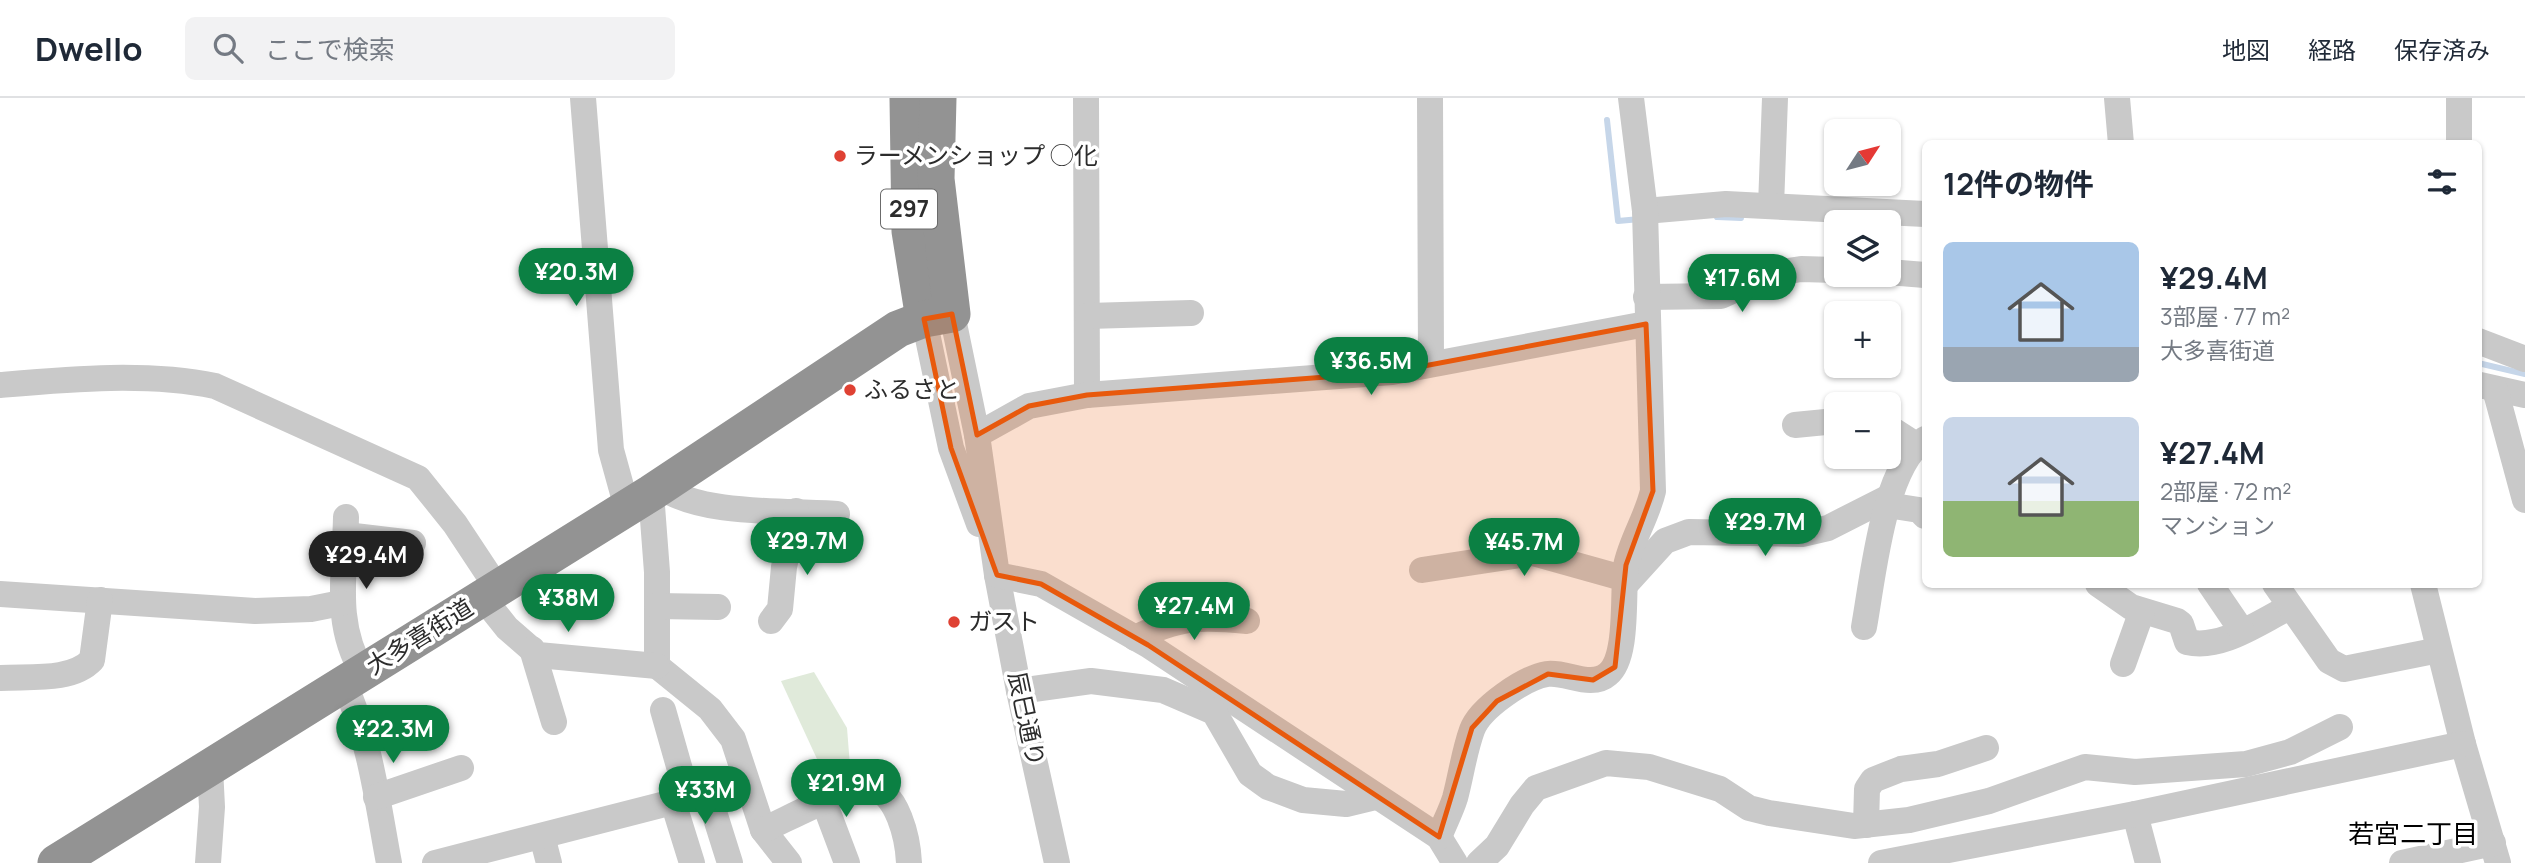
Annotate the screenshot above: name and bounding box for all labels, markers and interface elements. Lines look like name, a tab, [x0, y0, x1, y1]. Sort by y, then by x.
search box	[185, 17, 675, 80]
text: Dwello	[35, 26, 143, 71]
icon: search	[209, 29, 247, 67]
text: ここで検索	[265, 31, 395, 67]
text: 地図	[2222, 33, 2270, 66]
text: 経路	[2308, 33, 2356, 66]
text: 保存済み	[2394, 33, 2490, 66]
north arrow	[1824, 119, 1900, 196]
map controls	[1824, 119, 1901, 469]
place label: ラーメンショップ ◯化	[854, 138, 1098, 171]
marker: ラーメンショップ ◯化	[832, 148, 848, 164]
text: 12件の物件	[1943, 163, 2094, 204]
icon: filters	[2423, 163, 2461, 201]
road number: 297	[881, 190, 937, 228]
button: layers	[1824, 210, 1901, 287]
pin: ¥20.3M	[519, 248, 633, 308]
pin: ¥17.6M	[1685, 254, 1799, 314]
text: ¥20.3M	[535, 255, 617, 287]
text: ¥29.4M	[2160, 257, 2268, 298]
text: ¥17.6M	[1704, 261, 1780, 293]
icon: home	[1999, 270, 2083, 354]
text: 3部屋 · 77 m²	[2160, 300, 2290, 332]
button: +	[1824, 301, 1901, 378]
text: 大多喜街道	[2160, 334, 2275, 366]
pin: ¥36.5M	[1314, 338, 1428, 397]
text: ¥36.5M	[1330, 344, 1412, 376]
place label: ふるさと	[864, 372, 960, 405]
marker: ふるさと	[842, 382, 858, 398]
button: −	[1824, 392, 1901, 469]
text: ¥27.4M	[2160, 432, 2265, 473]
icon: home	[1999, 445, 2083, 529]
text: 2部屋 · 72 m²	[2160, 475, 2291, 507]
pin: ¥29.7M	[1708, 498, 1822, 558]
text: ¥29.7M	[1725, 505, 1805, 537]
text: マンション	[2160, 509, 2275, 541]
pin: ¥29.7M	[750, 518, 864, 577]
pin: ¥45.7M	[1467, 518, 1581, 578]
text: ¥29.7M	[767, 524, 847, 556]
text: ¥45.7M	[1485, 525, 1563, 557]
pin: ¥29.4M	[309, 532, 423, 591]
text: ¥29.4M	[325, 538, 407, 570]
pin: ¥38M	[527, 574, 609, 634]
text: ¥38M	[537, 581, 599, 613]
pin: ¥27.4M	[1137, 582, 1251, 642]
text: ¥27.4M	[1154, 589, 1234, 621]
street label: 大多喜街道	[360, 590, 479, 682]
place label: ガスト	[968, 604, 1040, 637]
marker: ガスト	[946, 614, 962, 630]
street label: 辰巳通り	[1001, 668, 1054, 769]
pin: ¥22.3M	[336, 706, 450, 765]
text: ¥22.3M	[352, 712, 434, 744]
pin: ¥21.9M	[789, 760, 903, 819]
pin: ¥33M	[664, 766, 746, 826]
text: ¥21.9M	[807, 766, 885, 798]
text: ¥33M	[675, 773, 735, 805]
district label: 若宮二丁目	[2348, 815, 2478, 851]

